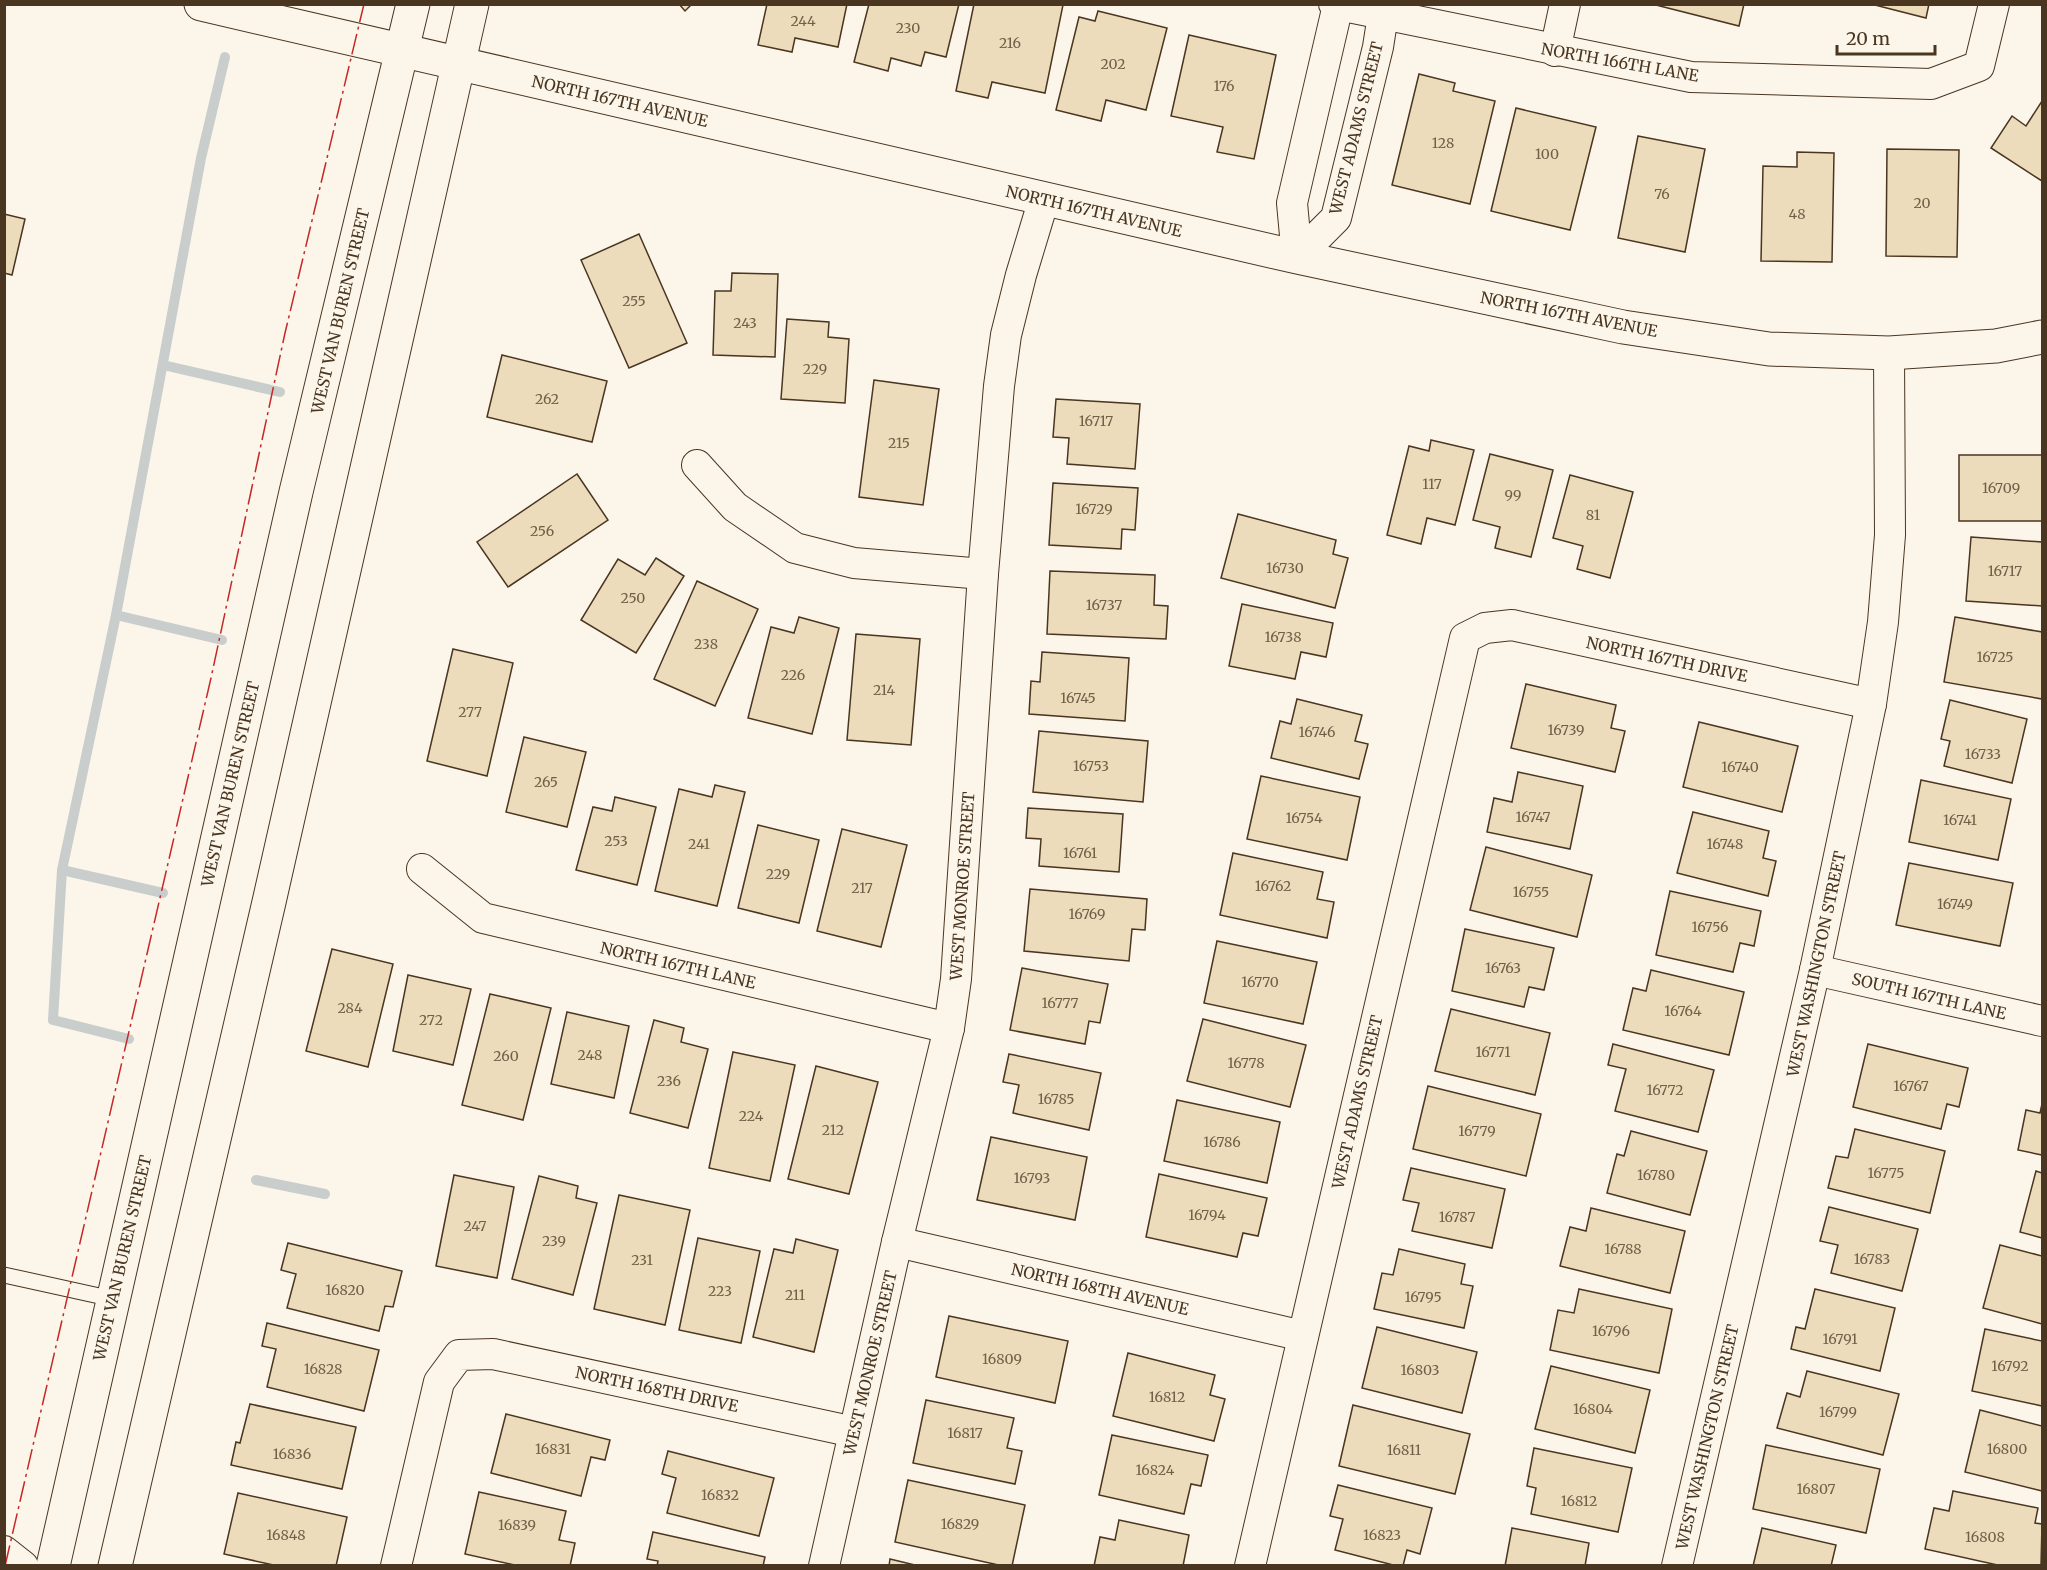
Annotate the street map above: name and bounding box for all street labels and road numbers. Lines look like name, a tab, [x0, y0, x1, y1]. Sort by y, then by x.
street label: NORTH 166TH LANE	[1540, 38, 1701, 86]
street label: WEST ADAMS STREET	[1325, 40, 1387, 217]
street label: NORTH 167TH AVENUE	[530, 71, 711, 131]
street label: NORTH 167TH AVENUE	[1004, 181, 1185, 241]
street label: WEST VAN BUREN STREET	[306, 206, 373, 417]
street label: NORTH 167TH AVENUE	[1479, 287, 1660, 341]
street label: NORTH 167TH DRIVE	[1584, 632, 1750, 686]
street label: WEST VAN BUREN STREET	[196, 679, 263, 890]
street label: WEST MONROE STREET	[945, 791, 979, 982]
street label: WEST WASHINGTON STREET	[1782, 849, 1850, 1080]
street label: NORTH 167TH LANE	[598, 937, 758, 993]
street label: SOUTH 167TH LANE	[1850, 969, 2009, 1024]
street label: WEST ADAMS STREET	[1327, 1013, 1387, 1192]
street label: WEST VAN BUREN STREET	[88, 1153, 155, 1364]
street label: NORTH 168TH AVENUE	[1009, 1259, 1191, 1319]
street label: WEST MONROE STREET	[839, 1269, 901, 1458]
street label: WEST WASHINGTON STREET	[1671, 1323, 1743, 1552]
street label: NORTH 168TH DRIVE	[574, 1362, 741, 1416]

